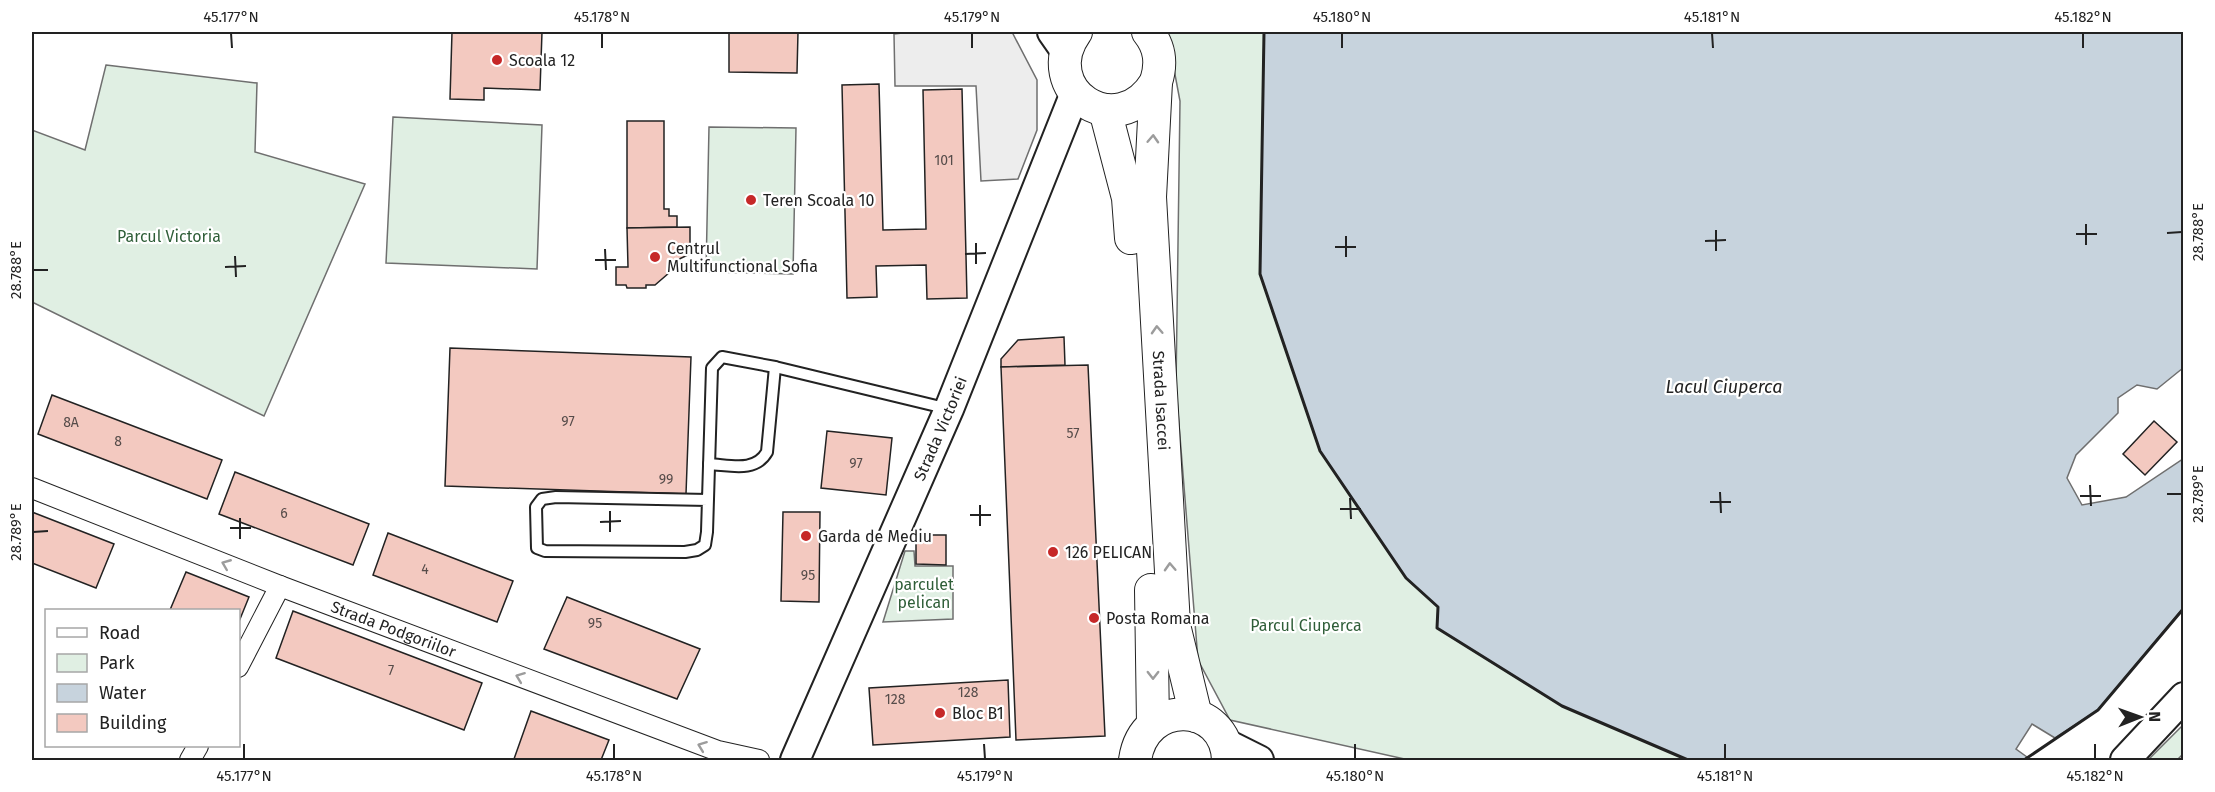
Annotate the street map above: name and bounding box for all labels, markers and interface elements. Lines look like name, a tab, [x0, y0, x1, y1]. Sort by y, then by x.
text: 45.177°N	[203, 8, 259, 26]
text: 45.178°N	[574, 8, 630, 26]
text: 45.179°N	[944, 8, 1000, 26]
text: 45.180°N	[1313, 8, 1371, 26]
text: 45.181°N	[1684, 8, 1740, 26]
text: 45.182°N	[2054, 8, 2112, 26]
place label: Scoala 12	[509, 51, 575, 70]
marker: Scoala 12	[490, 53, 504, 67]
one-way arrow	[1146, 135, 1159, 144]
house number: 101	[934, 152, 954, 169]
place label: Teren Scoala 10	[763, 191, 874, 210]
marker: Teren Scoala 10	[744, 193, 758, 207]
text: 28.788°E	[2189, 203, 2207, 261]
park label: Parcul Victoria	[117, 227, 221, 246]
place label: Centrul Multifunctional Sofia	[667, 239, 818, 276]
text: 28.788°E	[7, 241, 25, 299]
marker: Centrul Multifunctional Sofia	[648, 250, 662, 264]
one-way arrow	[1150, 326, 1163, 335]
street label: Strada Isaccei	[1149, 350, 1173, 451]
street label: Strada Victoriei	[910, 374, 971, 484]
water label: Lacul Ciuperca	[1666, 376, 1782, 398]
house number: 97	[561, 413, 575, 430]
house number: 8A	[63, 414, 79, 431]
house number: 57	[1067, 425, 1079, 442]
house number: 8	[114, 433, 122, 450]
house number: 97	[849, 455, 863, 472]
text: 28.789°E	[2189, 465, 2207, 523]
house number: 99	[659, 471, 673, 488]
text: 28.789°E	[7, 503, 25, 561]
house number: 6	[280, 505, 288, 522]
place label: Garda de Mediu	[818, 527, 932, 546]
marker: Garda de Mediu	[799, 529, 813, 543]
place label: 126 PELICAN	[1065, 543, 1152, 562]
marker: 126 PELICAN	[1046, 545, 1060, 559]
one-way arrow	[221, 559, 232, 571]
house number: 4	[421, 561, 429, 578]
one-way arrow	[1164, 562, 1177, 571]
house number: 95	[801, 567, 815, 584]
park label: parculet pelican	[894, 575, 954, 612]
street label: Strada Podgoriilor	[328, 597, 459, 662]
legend	[45, 609, 240, 747]
place label: Posta Romana	[1106, 609, 1210, 628]
marker: Posta Romana	[1087, 611, 1101, 625]
house number: 95	[588, 615, 602, 632]
park label: Parcul Ciuperca	[1250, 616, 1362, 635]
text: Road	[99, 622, 141, 644]
text: Park	[99, 652, 135, 674]
house number: 7	[388, 662, 394, 679]
one-way arrow	[1147, 670, 1159, 679]
one-way arrow	[515, 671, 526, 684]
text: Water	[99, 682, 146, 704]
house number: 128	[958, 684, 979, 701]
north arrow	[2110, 687, 2170, 747]
house number: 128	[885, 691, 906, 708]
place label: Bloc B1	[952, 704, 1004, 723]
marker: Bloc B1	[933, 706, 947, 720]
text: N	[2145, 711, 2164, 722]
text: Building	[99, 712, 167, 734]
one-way arrow	[698, 740, 708, 753]
text: 45.177°N	[216, 767, 272, 785]
text: 45.178°N	[586, 767, 642, 785]
text: 45.179°N	[957, 767, 1013, 785]
text: 45.180°N	[1326, 767, 1384, 785]
text: 45.181°N	[1697, 767, 1753, 785]
text: 45.182°N	[2066, 767, 2124, 785]

